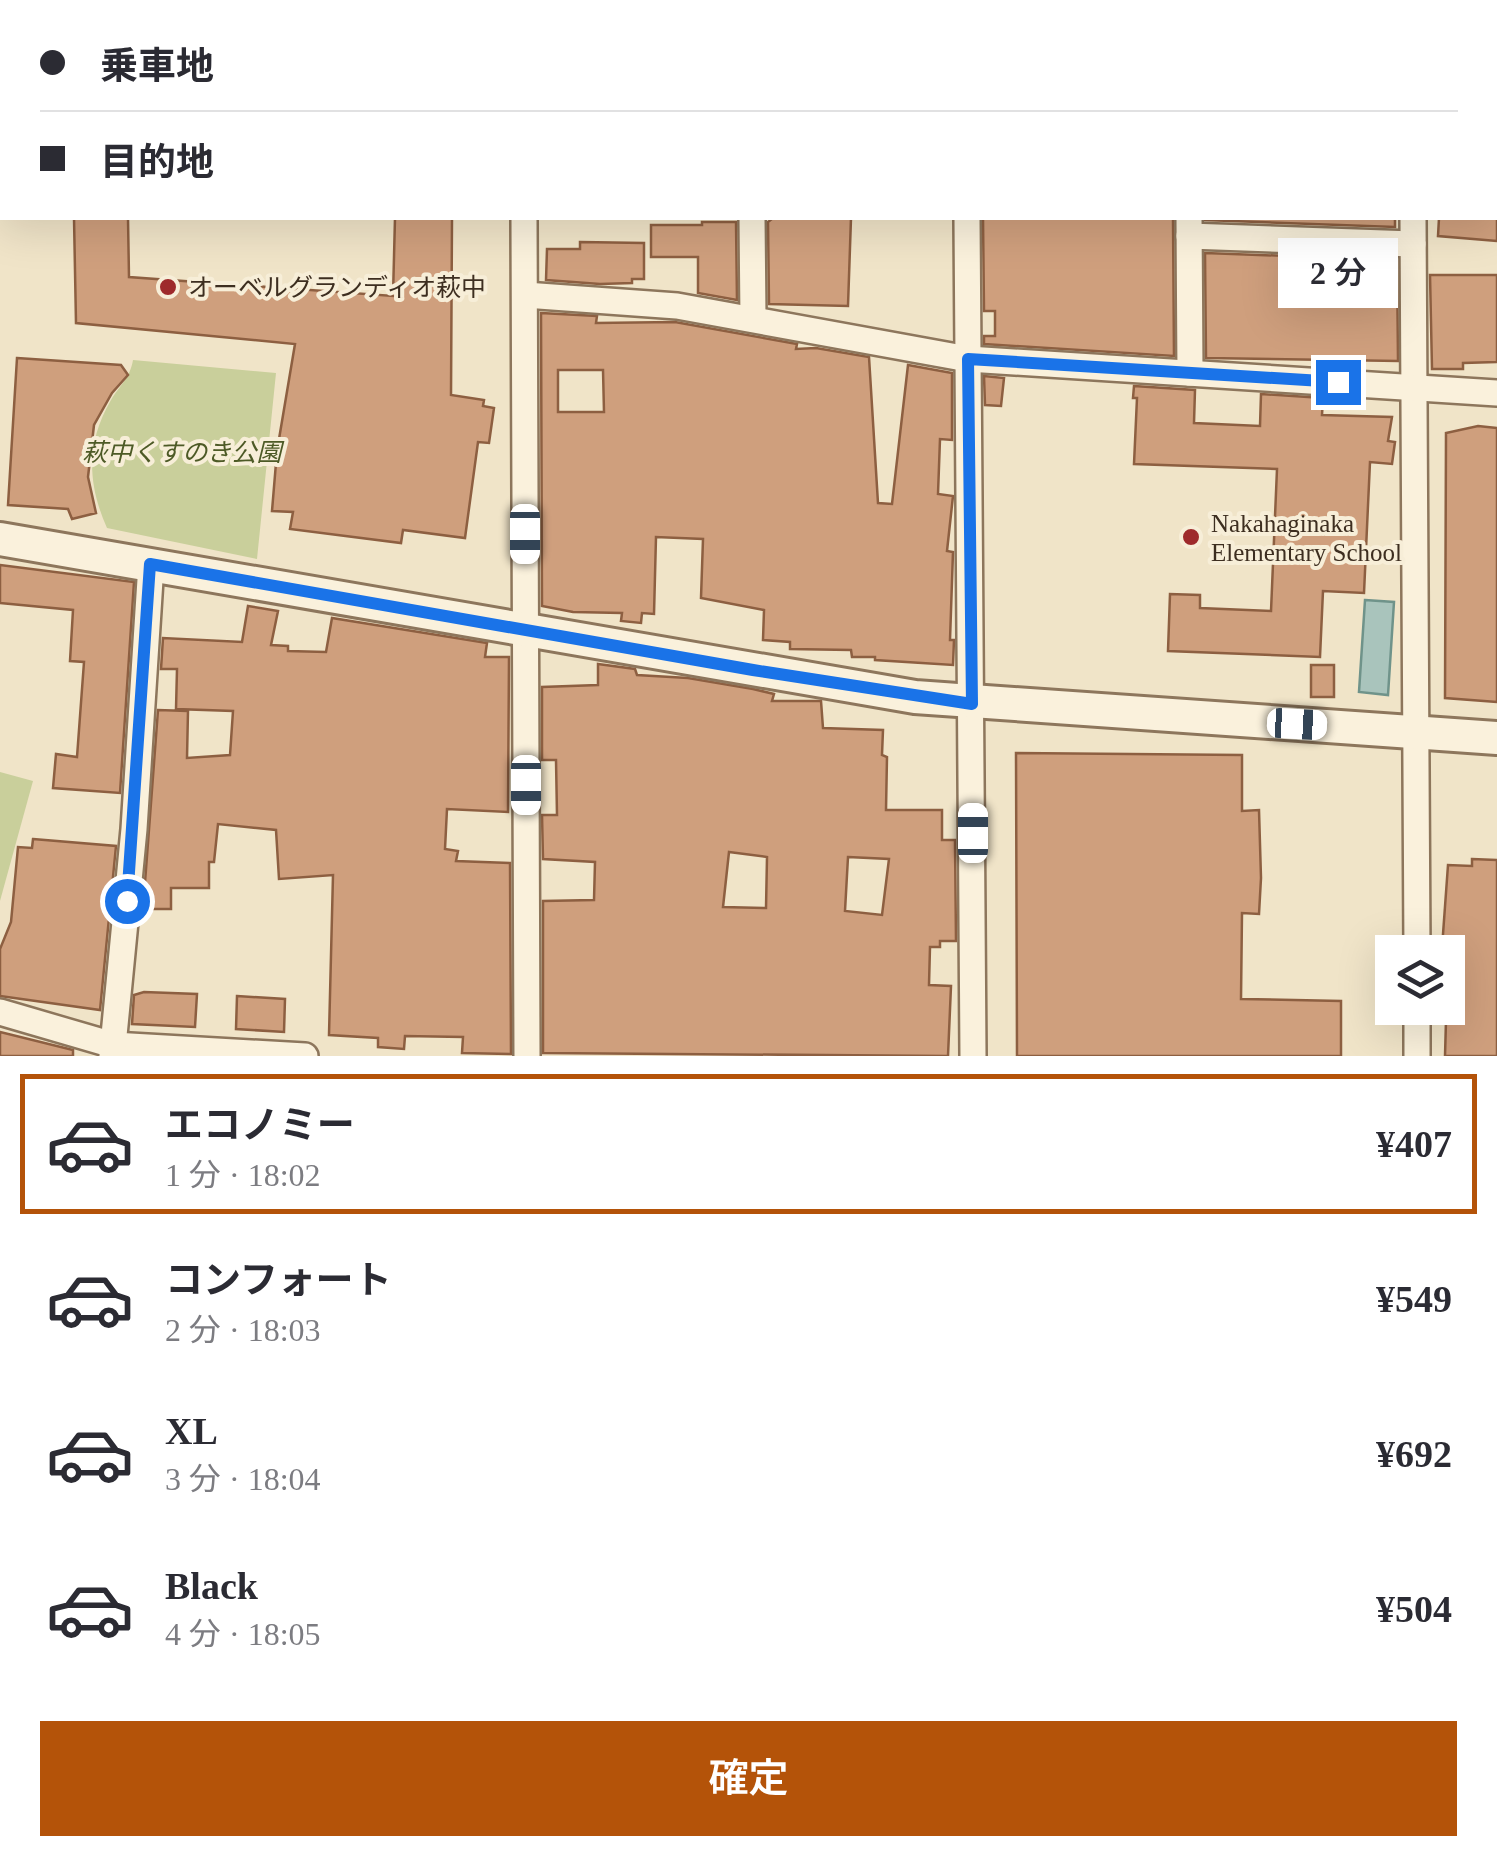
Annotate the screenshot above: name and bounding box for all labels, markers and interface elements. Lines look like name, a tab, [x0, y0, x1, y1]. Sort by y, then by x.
text: 乗車地	[100, 45, 214, 87]
text: 目的地	[100, 141, 214, 183]
callout: 2 分	[1278, 237, 1398, 307]
text: 2 分	[1310, 255, 1366, 291]
place label: オーベルグランディオ萩中	[188, 274, 486, 301]
marker: オーベルグランディオ萩中	[157, 276, 179, 298]
route end	[1316, 360, 1361, 405]
park label: 萩中くすのき公園	[82, 439, 285, 466]
car	[510, 504, 540, 564]
place label: Nakahaginaka Elementary School	[1211, 510, 1402, 566]
marker: Nakahaginaka Elementary School	[1180, 526, 1202, 548]
car	[1266, 707, 1328, 741]
car	[511, 755, 541, 815]
car	[958, 803, 988, 863]
route start	[105, 879, 150, 924]
map controls	[1375, 935, 1465, 1025]
button: layers	[1375, 935, 1465, 1025]
icon: car	[45, 1099, 135, 1189]
text: エコノミー	[165, 1104, 355, 1146]
text: ¥407	[1376, 1123, 1452, 1165]
text: 1 分 · 18:02	[165, 1157, 321, 1193]
icon: car	[45, 1254, 135, 1344]
text: コンフォート	[165, 1259, 392, 1301]
text: ¥549	[1376, 1278, 1452, 1320]
text: 2 分 · 18:03	[165, 1312, 321, 1348]
icon: car	[45, 1409, 135, 1499]
text: XL	[165, 1410, 218, 1452]
text: ¥692	[1376, 1433, 1452, 1475]
text: 3 分 · 18:04	[165, 1461, 321, 1497]
icon: car	[45, 1564, 135, 1654]
text: Black	[165, 1565, 258, 1607]
text: ¥504	[1376, 1588, 1452, 1630]
text: 4 分 · 18:05	[165, 1616, 321, 1652]
button: 確定	[40, 1721, 1457, 1836]

